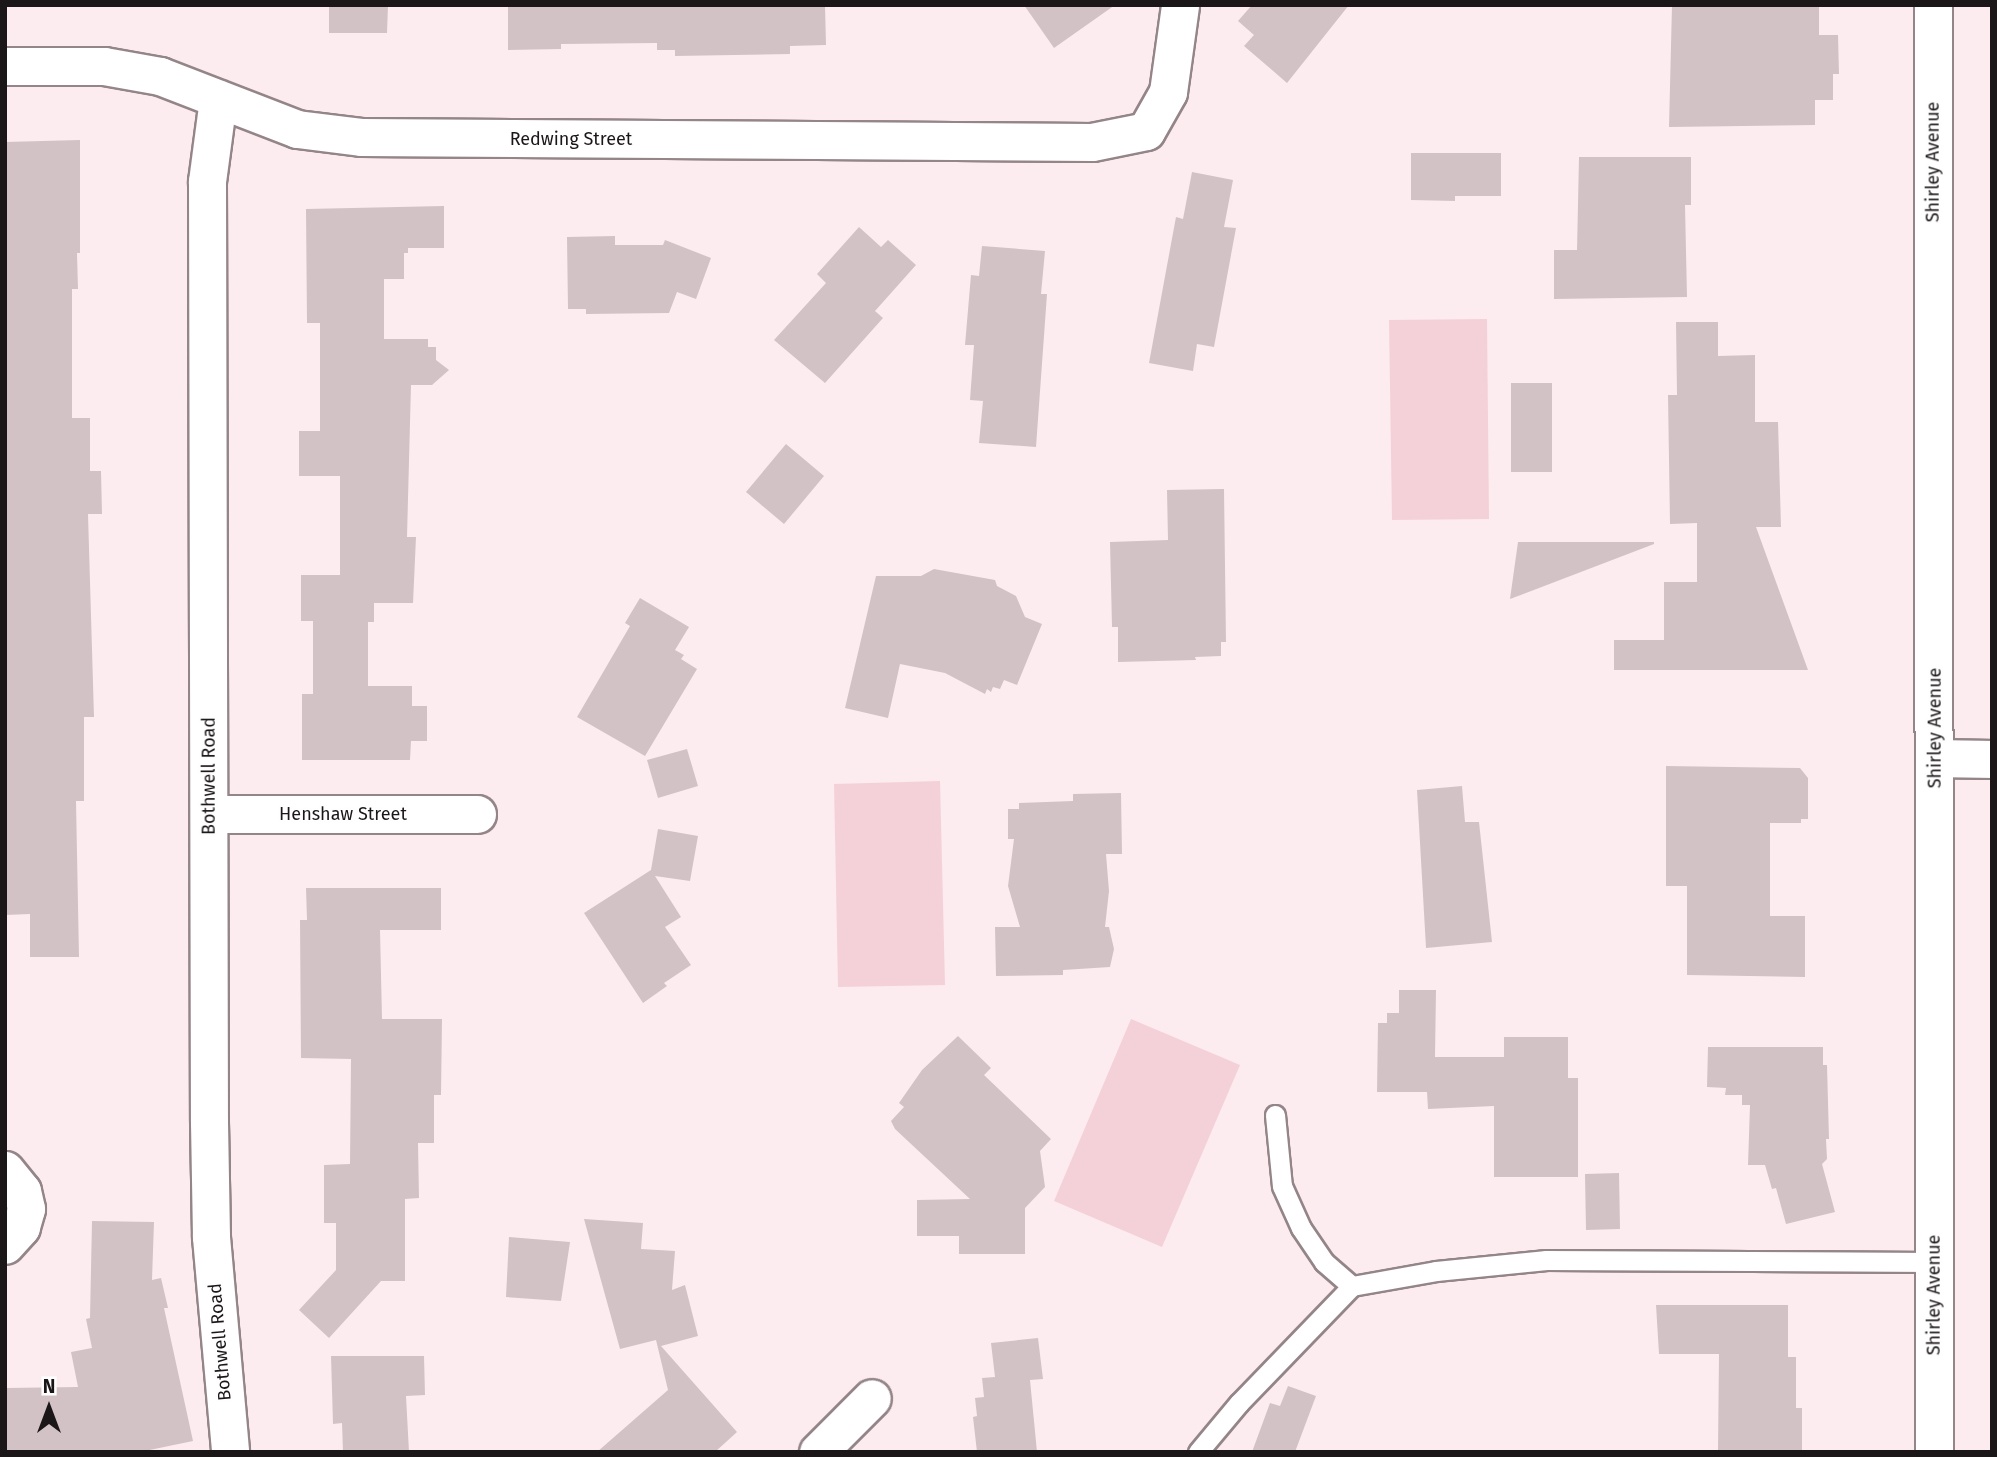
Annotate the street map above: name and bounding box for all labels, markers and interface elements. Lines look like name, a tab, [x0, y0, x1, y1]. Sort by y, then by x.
street label: Shirley Avenue	[1922, 102, 1944, 222]
street label: Redwing Street	[510, 128, 632, 150]
street label: Shirley Avenue	[1924, 668, 1946, 788]
street label: Bothwell Road	[198, 717, 220, 835]
street label: Henshaw Street	[279, 803, 407, 825]
street label: Shirley Avenue	[1923, 1235, 1945, 1355]
street label: Bothwell Road	[204, 1282, 236, 1402]
north arrow	[14, 1373, 84, 1443]
text: N	[43, 1375, 55, 1398]

